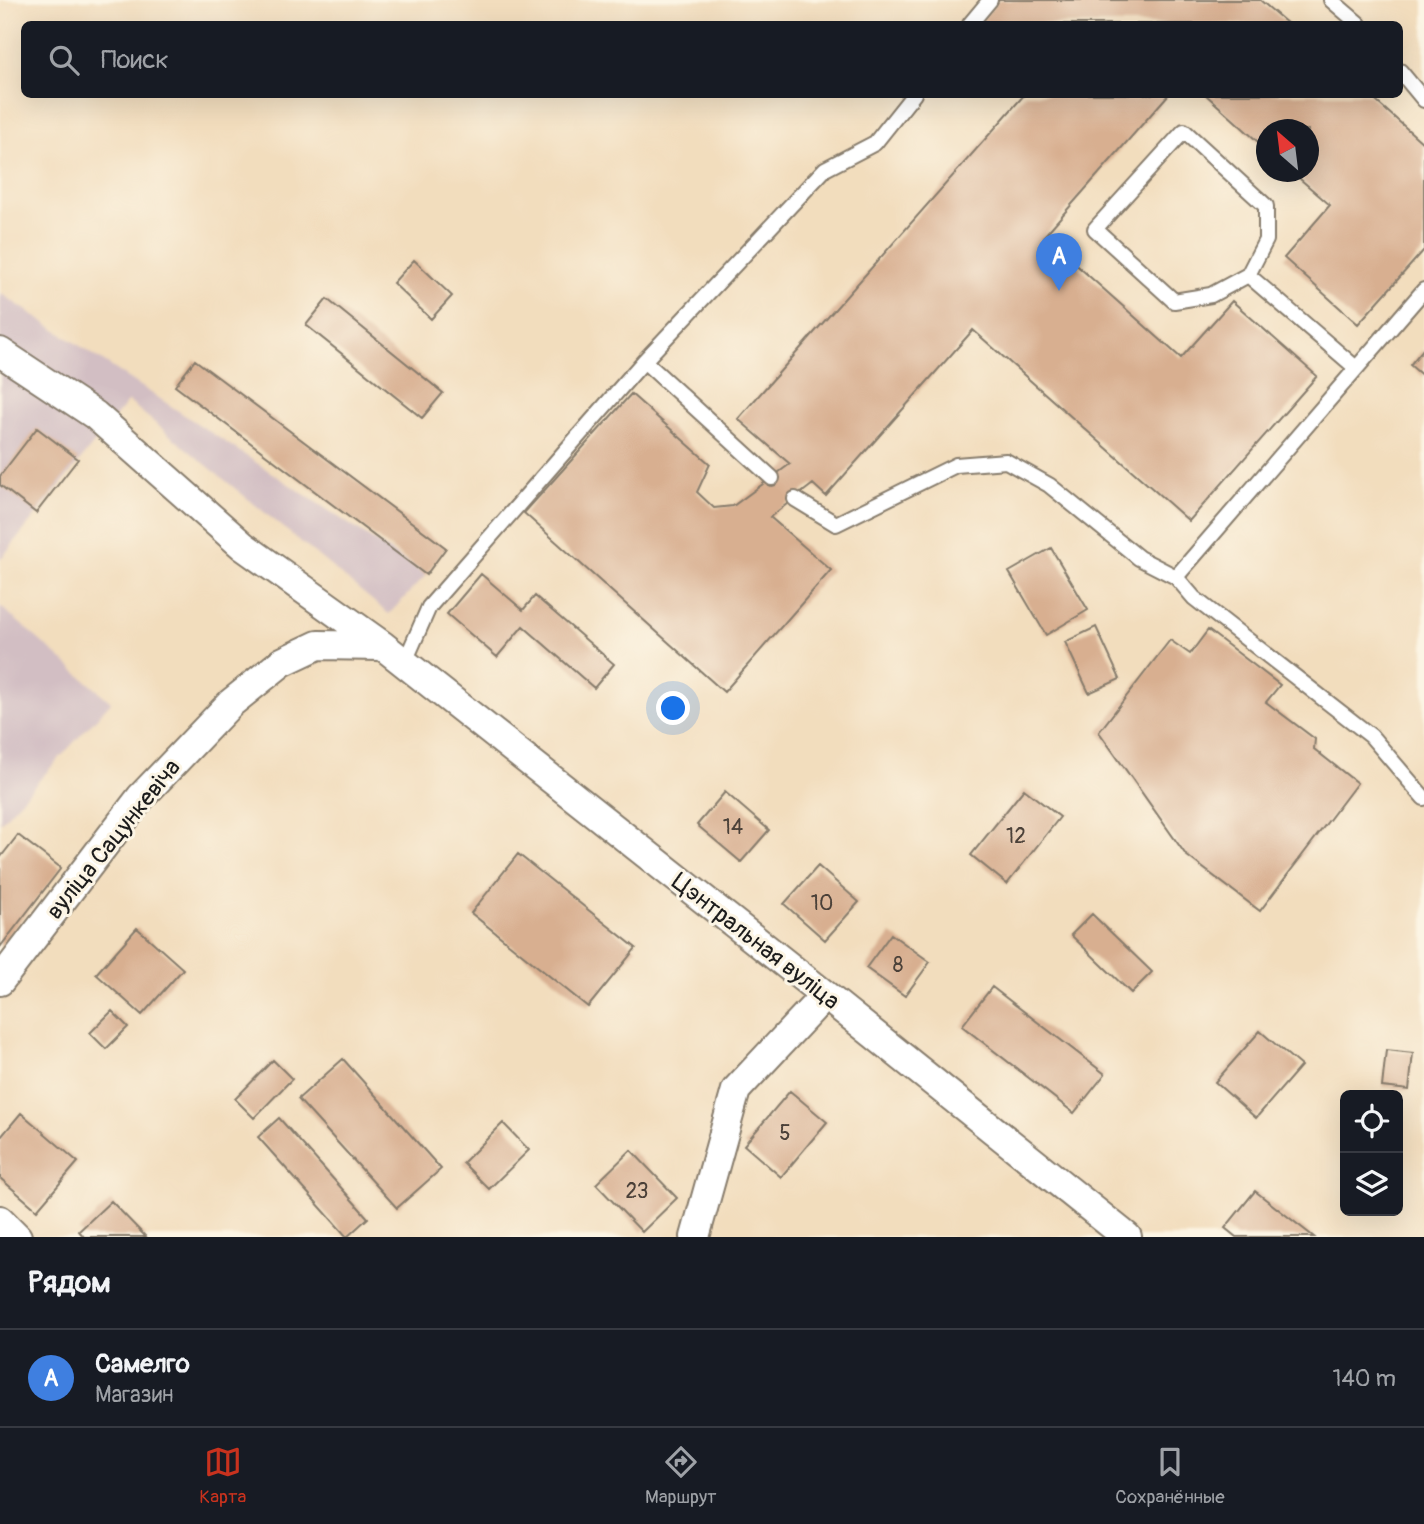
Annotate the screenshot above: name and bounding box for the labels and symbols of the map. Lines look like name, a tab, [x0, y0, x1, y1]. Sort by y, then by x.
north arrow	[1256, 119, 1319, 182]
pin: A	[1036, 233, 1082, 291]
your location	[656, 691, 690, 725]
street label: вуліца Сацункевіча	[40, 754, 187, 925]
house number: 14	[723, 814, 743, 841]
house number: 12	[1006, 823, 1026, 850]
street label: Цэнтральная вуліца	[666, 867, 845, 1016]
house number: 10	[811, 890, 833, 917]
house number: 8	[893, 952, 903, 979]
house number: 5	[779, 1120, 791, 1147]
house number: 23	[626, 1178, 648, 1205]

